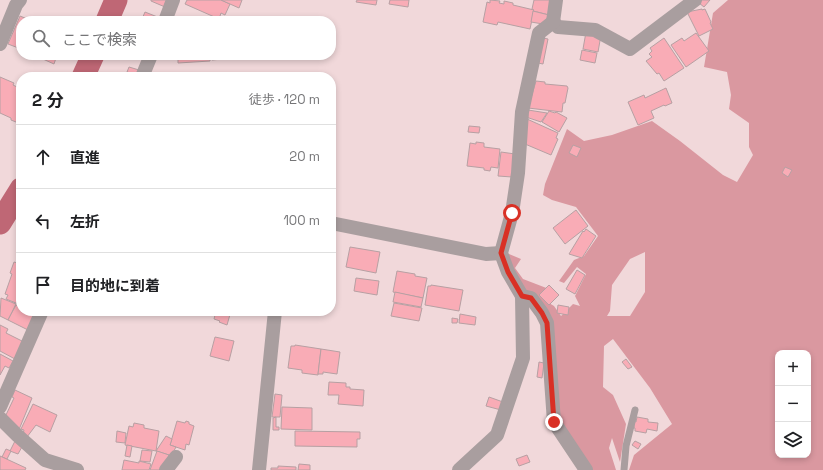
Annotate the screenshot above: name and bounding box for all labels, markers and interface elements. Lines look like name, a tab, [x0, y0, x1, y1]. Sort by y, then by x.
search box	[16, 16, 336, 60]
icon: search	[30, 27, 52, 49]
text: ここで検索	[62, 30, 137, 49]
text: 2 分	[32, 89, 63, 111]
text: 徒歩 · 120 m	[249, 91, 320, 108]
icon: ahead	[32, 146, 54, 168]
text: 直進	[70, 148, 100, 167]
text: 20 m	[289, 148, 320, 165]
route start	[503, 204, 521, 222]
icon: left	[32, 210, 54, 232]
text: 左折	[70, 212, 100, 231]
text: 100 m	[283, 212, 320, 229]
icon: arrive	[32, 274, 54, 296]
text: 目的地に到着	[70, 276, 160, 295]
map controls	[775, 350, 811, 458]
button: +	[775, 350, 811, 386]
button: −	[775, 386, 811, 422]
route end	[545, 413, 563, 431]
button: layers	[775, 422, 811, 458]

